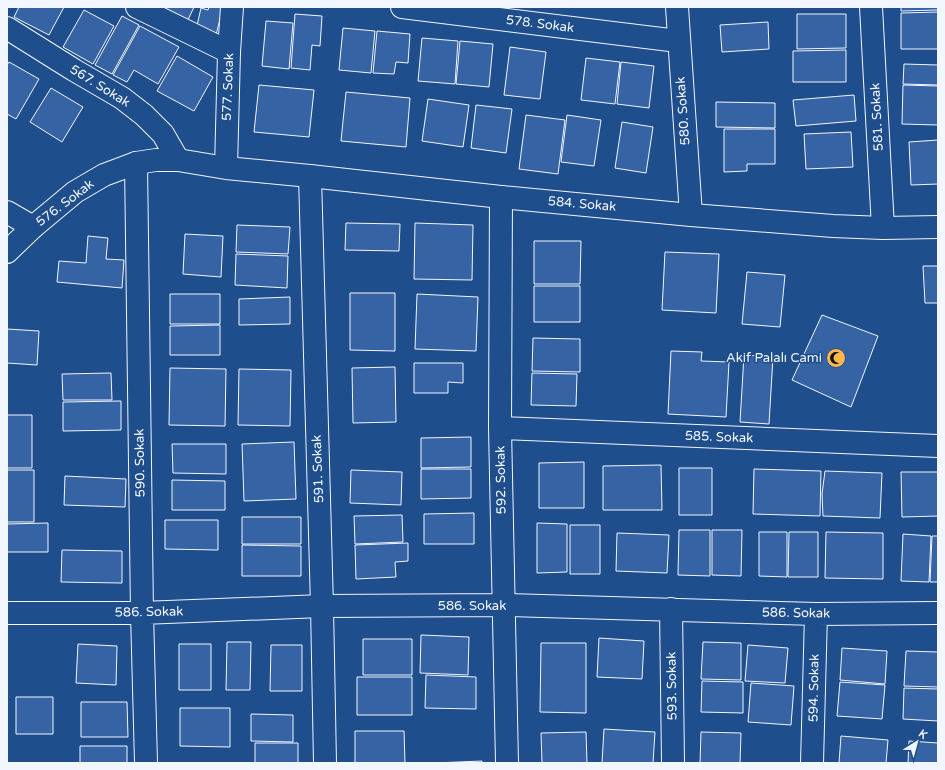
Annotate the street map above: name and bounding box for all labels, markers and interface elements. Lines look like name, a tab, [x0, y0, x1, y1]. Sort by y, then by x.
street label: 578. Sokak	[505, 12, 575, 36]
street label: 577. Sokak	[219, 53, 237, 121]
street label: 567. Sokak	[67, 61, 133, 111]
street label: 580. Sokak	[673, 76, 693, 146]
street label: 581. Sokak	[867, 82, 887, 152]
street label: 576. Sokak	[33, 176, 97, 230]
street label: 584. Sokak	[547, 193, 617, 215]
mosque icon: Akif Palalı Cami	[825, 347, 847, 369]
place label: Akif Palalı Cami	[726, 350, 822, 366]
street label: 585. Sokak	[685, 428, 753, 446]
street label: 590. Sokak	[131, 429, 149, 497]
street label: 591. Sokak	[309, 434, 327, 504]
street label: 592. Sokak	[492, 446, 510, 514]
street label: 586. Sokak	[438, 598, 506, 614]
street label: 586. Sokak	[115, 603, 183, 621]
street label: 586. Sokak	[762, 604, 830, 622]
street label: 593. Sokak	[663, 652, 681, 720]
street label: 594. Sokak	[805, 654, 823, 722]
north arrow	[897, 722, 937, 762]
text: K	[916, 727, 930, 742]

